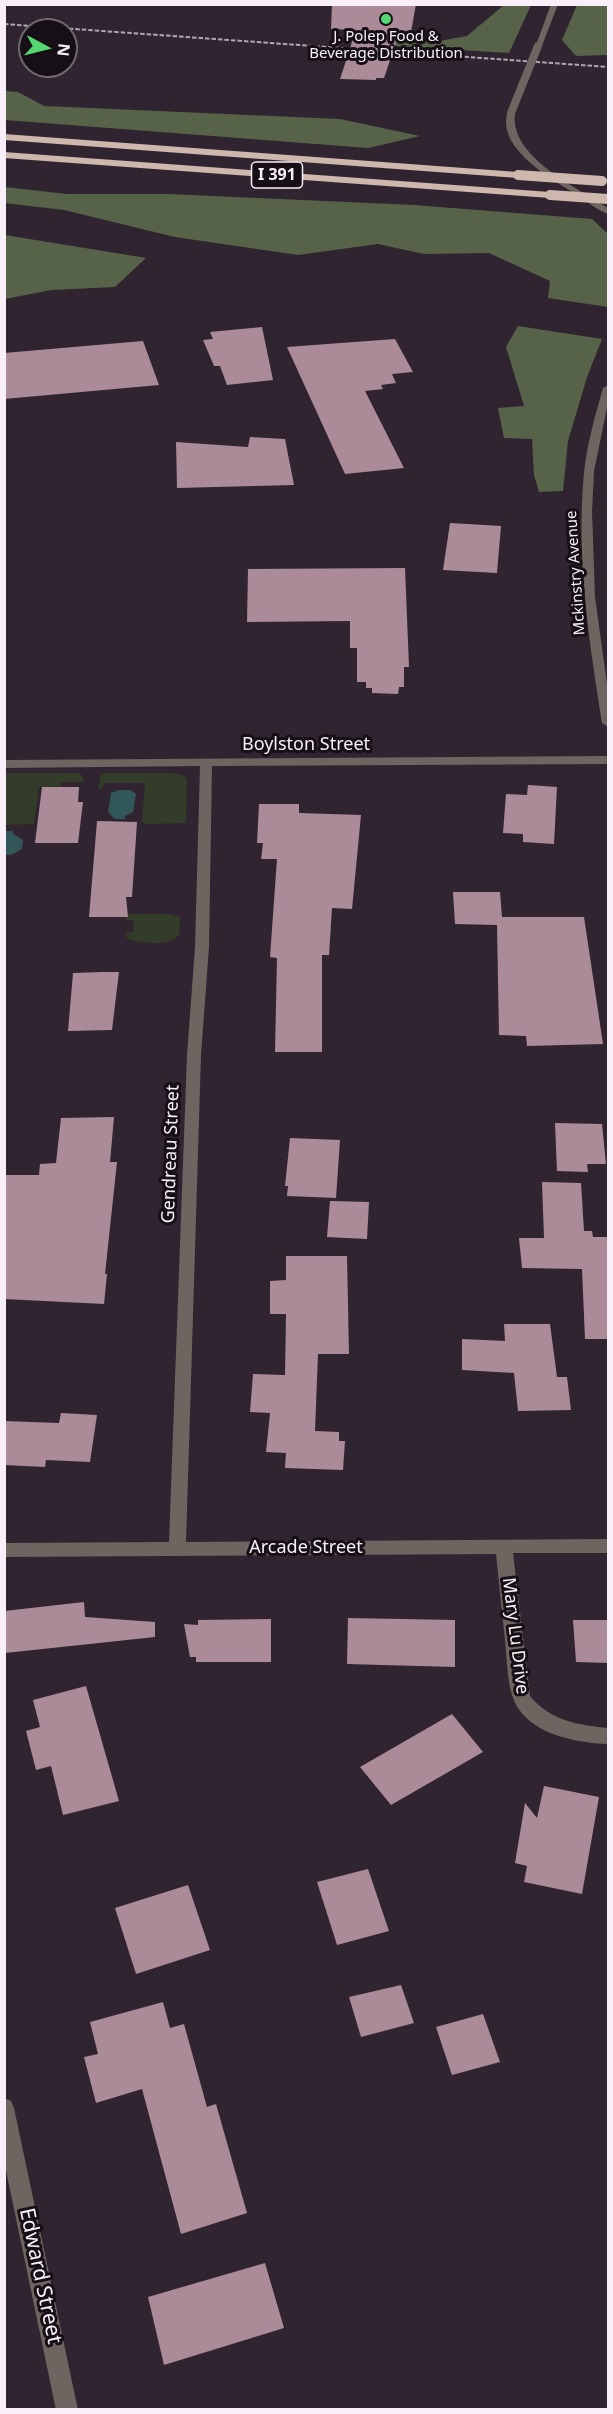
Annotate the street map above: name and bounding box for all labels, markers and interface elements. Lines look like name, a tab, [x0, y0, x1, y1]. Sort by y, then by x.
marker: J. Polep Food & Beverage Distribution	[379, 12, 393, 26]
north arrow	[18, 18, 78, 78]
place label: J. Polep Food & Beverage Distribution	[309, 28, 463, 63]
text: N	[52, 42, 76, 58]
road number: I 391	[252, 162, 302, 188]
street label: Mckinstry Avenue	[563, 510, 589, 636]
street label: Boylston Street	[242, 734, 370, 756]
street label: Gendreau Street	[158, 1084, 184, 1224]
street label: Arcade Street	[249, 1537, 363, 1559]
street label: Mary Lu Drive	[497, 1576, 533, 1696]
street label: Edward Street	[13, 2206, 67, 2346]

